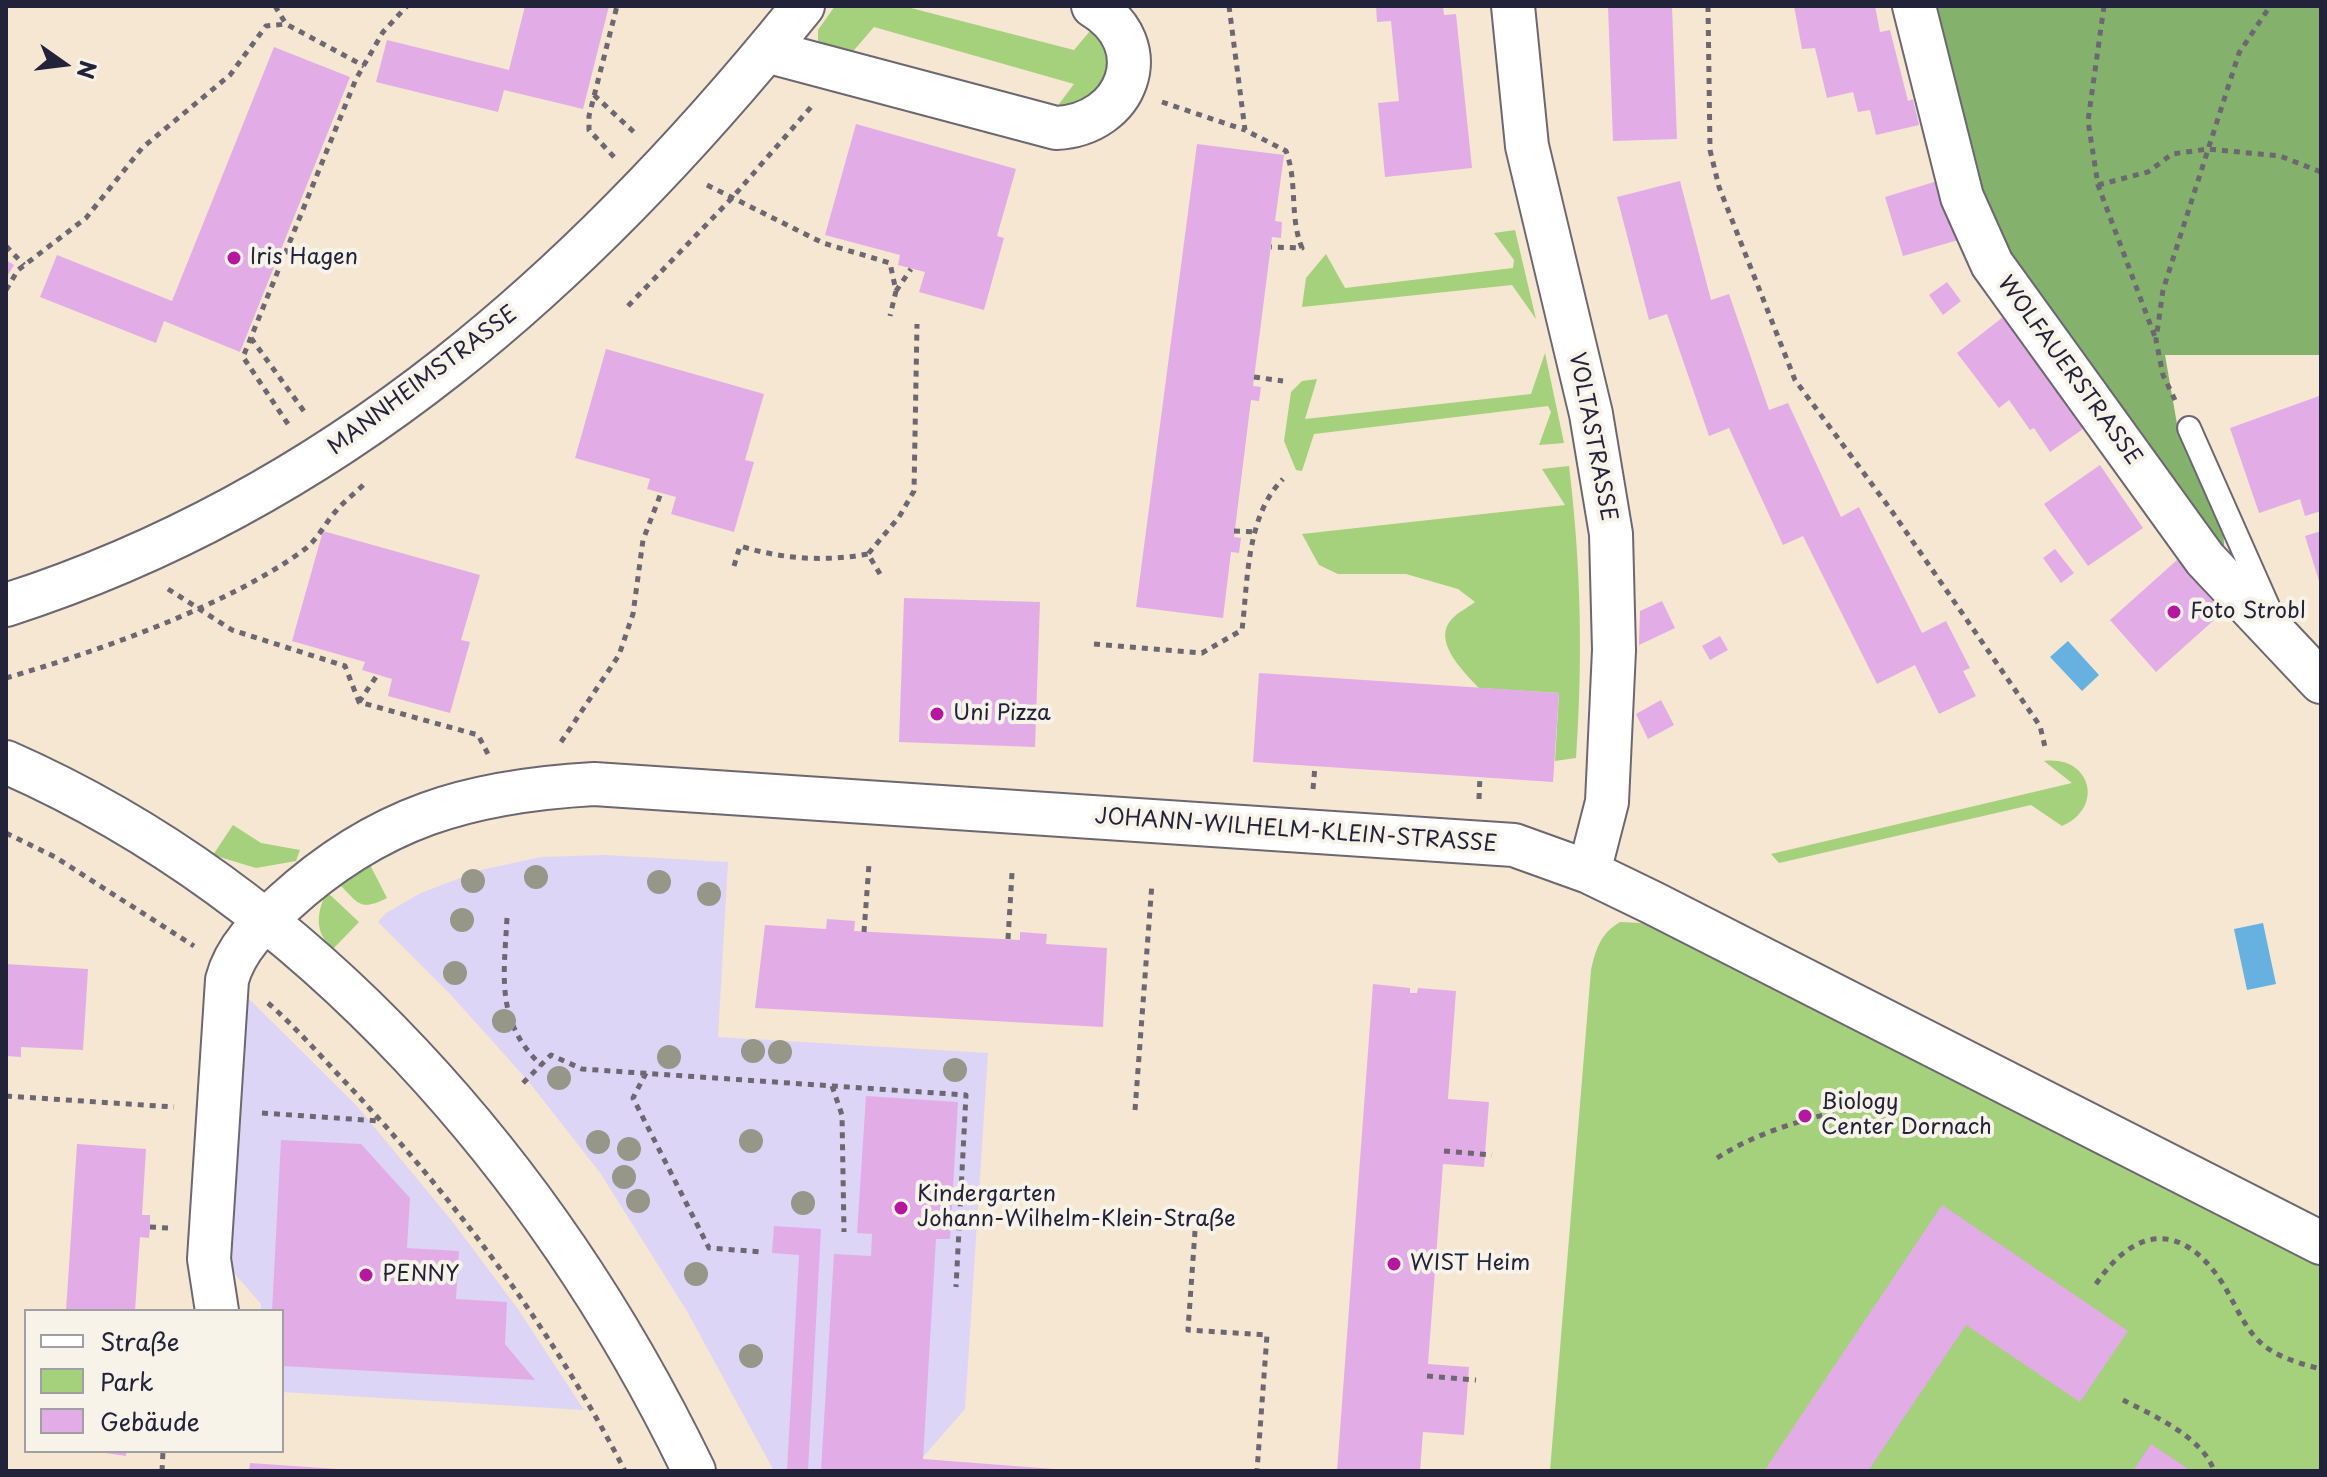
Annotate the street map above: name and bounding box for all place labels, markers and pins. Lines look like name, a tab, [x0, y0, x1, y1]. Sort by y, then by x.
place label: Iris Hagen	[250, 245, 358, 271]
marker: Iris Hagen	[225, 249, 243, 267]
place label: Foto Strobl	[2190, 599, 2306, 625]
marker: Foto Strobl	[2165, 603, 2183, 621]
place label: Uni Pizza	[953, 701, 1051, 727]
marker: Uni Pizza	[928, 705, 946, 723]
place label: Biology Center Dornach	[1821, 1090, 1992, 1142]
marker: Biology Center Dornach	[1796, 1107, 1814, 1125]
place label: Kindergarten Johann-Wilhelm-Klein-Straße	[917, 1182, 1236, 1234]
marker: Kindergarten Johann-Wilhelm-Klein-Straße	[892, 1199, 910, 1217]
place label: WIST Heim	[1410, 1251, 1530, 1277]
marker: WIST Heim	[1385, 1255, 1403, 1273]
place label: PENNY	[382, 1262, 459, 1288]
marker: PENNY	[357, 1266, 375, 1284]

